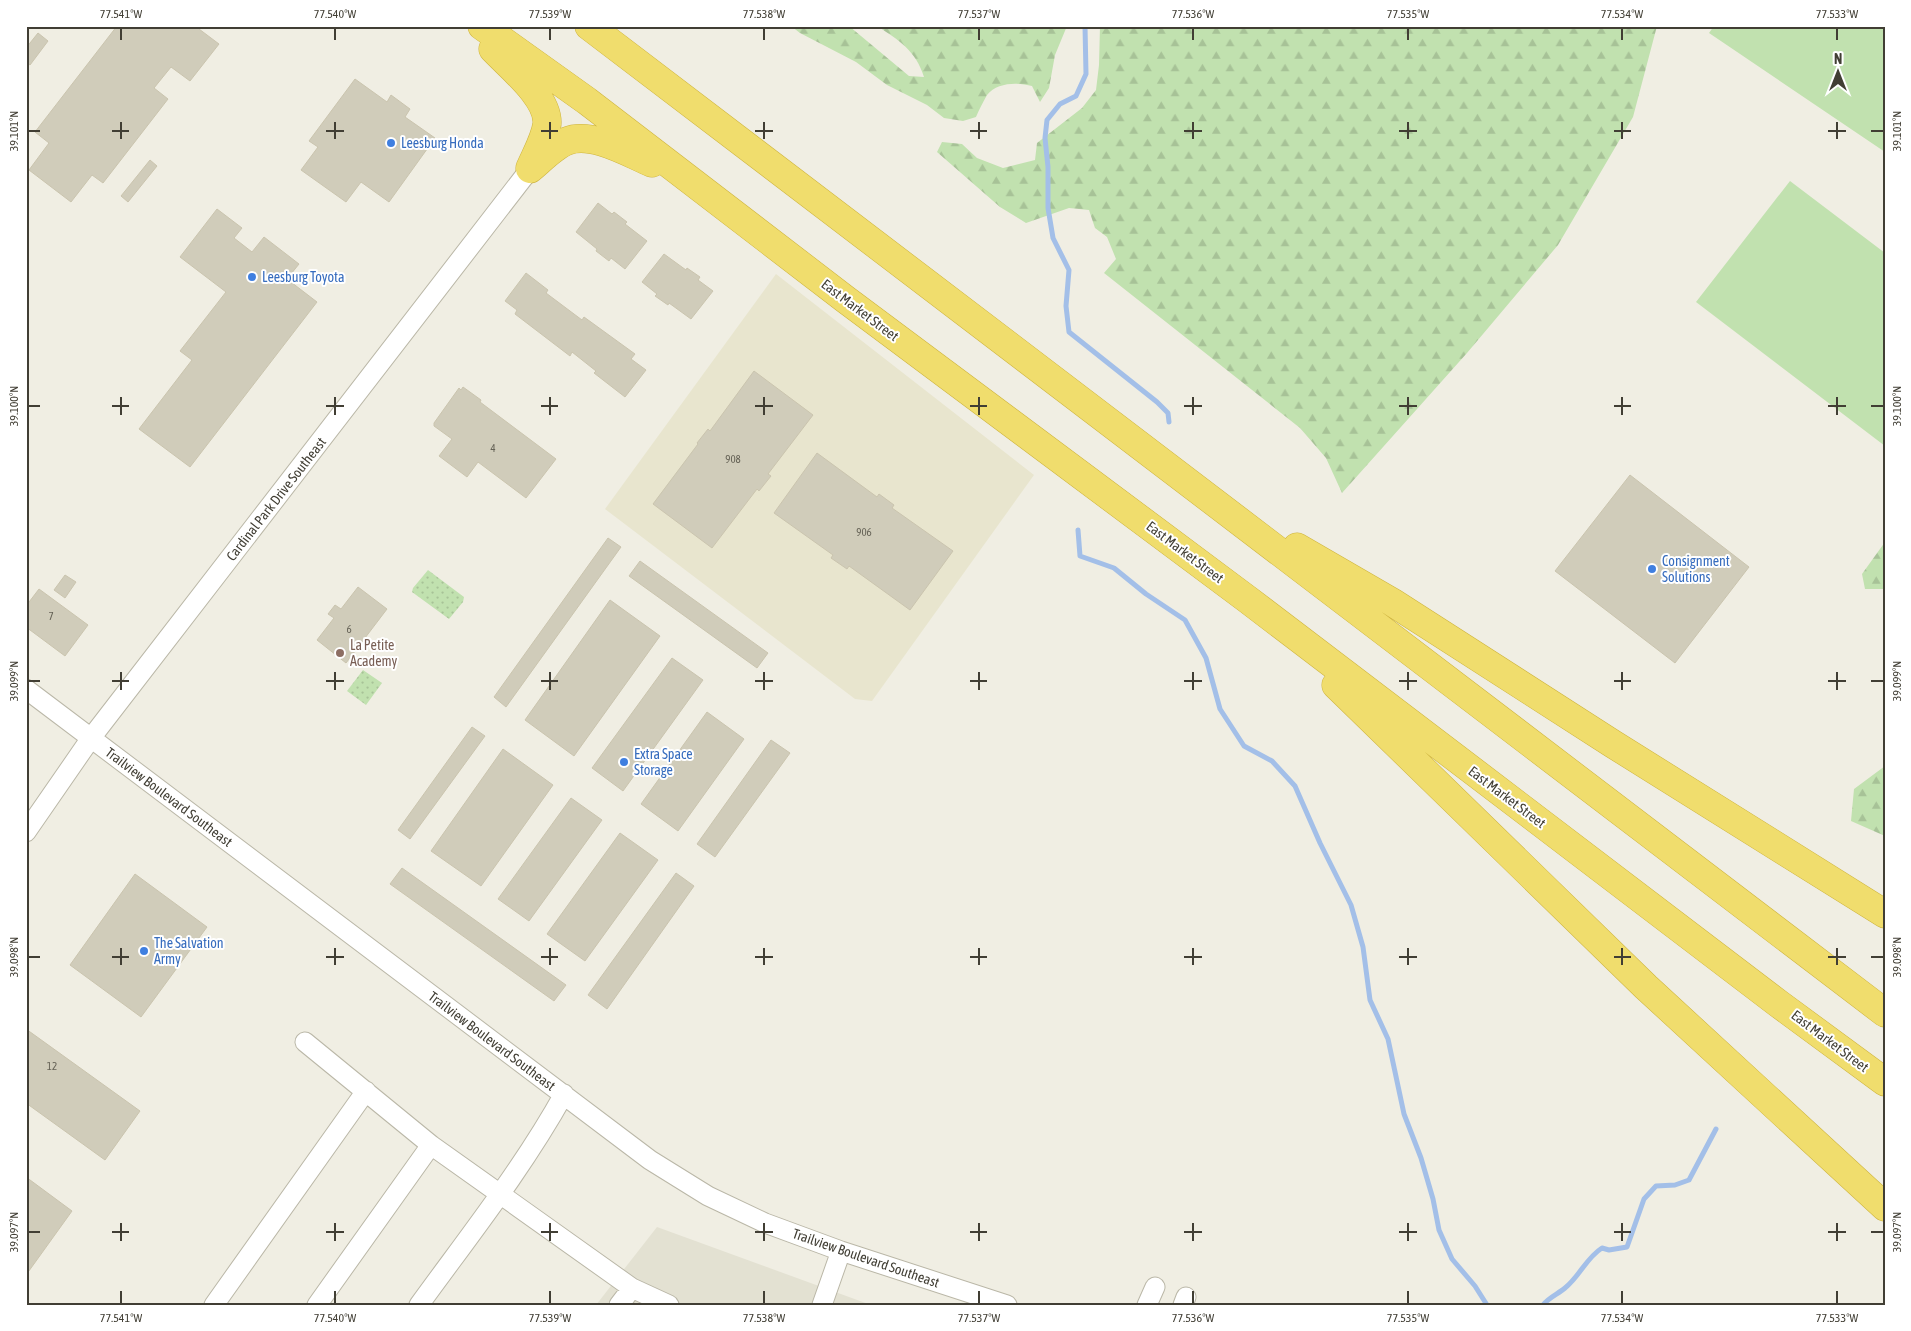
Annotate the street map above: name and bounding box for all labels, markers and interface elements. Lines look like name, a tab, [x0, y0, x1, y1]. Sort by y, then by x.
text: 77.541°W	[100, 7, 142, 21]
text: 77.540°W	[314, 7, 356, 21]
text: 77.539°W	[529, 7, 571, 21]
text: 77.538°W	[743, 7, 785, 21]
text: 77.537°W	[958, 7, 1000, 21]
text: 77.536°W	[1172, 7, 1214, 21]
text: 77.535°W	[1387, 7, 1429, 21]
text: 77.534°W	[1601, 7, 1643, 21]
text: 77.533°W	[1816, 7, 1858, 21]
north arrow	[1814, 48, 1864, 98]
text: N	[1834, 51, 1842, 67]
text: 39.101°N	[7, 111, 21, 151]
text: 39.101°N	[1890, 111, 1904, 151]
place label: Leesburg Honda	[401, 135, 484, 151]
marker: Leesburg Honda	[385, 137, 397, 149]
place label: Leesburg Toyota	[262, 269, 345, 285]
marker: Leesburg Toyota	[246, 271, 258, 283]
street label: East Market Street	[818, 276, 902, 344]
text: 39.100°N	[7, 386, 21, 426]
text: 39.100°N	[1890, 386, 1904, 426]
street label: Cardinal Park Drive Southeast	[223, 434, 329, 564]
house number: 4	[490, 442, 496, 454]
house number: 908	[725, 453, 741, 465]
street label: East Market Street	[1143, 518, 1227, 586]
house number: 906	[856, 526, 872, 538]
place label: Consignment Solutions	[1662, 553, 1730, 585]
marker: Consignment Solutions	[1646, 563, 1658, 575]
house number: 7	[48, 610, 54, 622]
house number: 6	[346, 623, 352, 635]
place label: La Petite Academy	[350, 637, 398, 669]
marker: La Petite Academy	[334, 647, 346, 659]
text: 39.099°N	[7, 661, 21, 701]
text: 39.099°N	[1890, 661, 1904, 701]
street label: Trailview Boulevard Southeast	[103, 744, 235, 850]
place label: Extra Space Storage	[634, 746, 693, 778]
marker: Extra Space Storage	[618, 756, 630, 768]
street label: East Market Street	[1465, 763, 1549, 831]
place label: The Salvation Army	[154, 935, 224, 967]
text: 39.098°N	[7, 937, 21, 977]
text: 39.098°N	[1890, 937, 1904, 977]
marker: The Salvation Army	[138, 945, 150, 957]
street label: Trailview Boulevard Southeast	[426, 988, 558, 1094]
street label: East Market Street	[1788, 1007, 1872, 1075]
house number: 12	[47, 1060, 57, 1072]
text: 39.097°N	[7, 1212, 21, 1252]
text: 39.097°N	[1890, 1212, 1904, 1252]
street label: Trailview Boulevard Southeast	[790, 1225, 942, 1291]
text: 77.541°W	[100, 1311, 142, 1325]
text: 77.540°W	[314, 1311, 356, 1325]
text: 77.539°W	[529, 1311, 571, 1325]
text: 77.538°W	[743, 1311, 785, 1325]
text: 77.537°W	[958, 1311, 1000, 1325]
text: 77.536°W	[1172, 1311, 1214, 1325]
text: 77.535°W	[1387, 1311, 1429, 1325]
text: 77.534°W	[1601, 1311, 1643, 1325]
text: 77.533°W	[1816, 1311, 1858, 1325]

